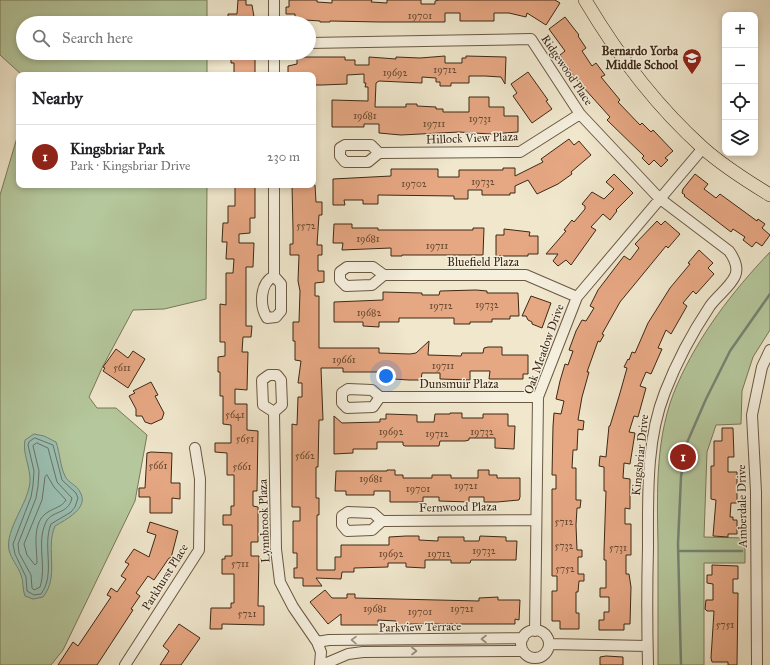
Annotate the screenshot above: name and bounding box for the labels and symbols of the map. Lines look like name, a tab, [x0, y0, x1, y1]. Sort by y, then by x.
house number: 19701	[408, 10, 432, 22]
street label: Ridgewood Place	[537, 32, 596, 109]
place label: Bernardo Yorba Middle School	[602, 44, 679, 72]
school or university icon: Bernardo Yorba Middle School	[681, 47, 703, 75]
house number: 19712	[433, 64, 457, 76]
house number: 19692	[383, 67, 407, 79]
house number: 19681	[353, 110, 377, 122]
house number: 19731	[469, 113, 491, 125]
house number: 19711	[423, 118, 445, 130]
street label: Hillock View Plaza	[426, 129, 519, 147]
house number: 19732	[471, 176, 495, 188]
house number: 19702	[401, 178, 427, 190]
house number: 5572	[296, 220, 316, 232]
house number: 19681	[356, 233, 380, 245]
house number: 19711	[426, 240, 448, 252]
street label: Bluefield Plaza	[447, 255, 520, 269]
house number: 19732	[475, 299, 499, 311]
house number: 19712	[429, 300, 453, 312]
street label: Oak Meadow Drive	[521, 302, 567, 396]
house number: 19682	[357, 307, 381, 319]
house number: 19661	[332, 354, 356, 366]
house number: 19711	[432, 360, 454, 372]
house number: 5611	[113, 362, 131, 374]
your location	[376, 366, 396, 386]
street label: Dunsmuir Plaza	[419, 377, 500, 391]
house number: 5641	[225, 409, 245, 421]
street label: Kingsbriar Drive	[629, 414, 652, 496]
house number: 19692	[379, 426, 403, 438]
house number: 19732	[470, 426, 494, 438]
house number: 19712	[425, 428, 449, 440]
house number: 5651	[236, 433, 254, 445]
pin: 1	[670, 442, 696, 472]
house number: 5662	[295, 450, 315, 462]
house number: 5661	[149, 460, 167, 472]
house number: 5661	[233, 461, 251, 473]
street label: Amberdale Drive	[734, 464, 750, 549]
house number: 19681	[359, 473, 383, 485]
street label: Lynnbrook Plaza	[256, 478, 272, 563]
house number: 19721	[454, 480, 478, 492]
house number: 19701	[406, 483, 430, 495]
street label: Fernwood Plaza	[419, 499, 498, 515]
house number: 5712	[555, 516, 573, 528]
house number: 5732	[555, 540, 574, 552]
street label: Parkhurst Place	[139, 541, 191, 613]
house number: 5731	[609, 542, 627, 554]
house number: 19732	[472, 545, 496, 557]
house number: 19692	[379, 548, 403, 560]
house number: 19712	[427, 548, 451, 560]
house number: 5711	[231, 558, 249, 570]
house number: 5752	[555, 563, 575, 575]
house number: 19681	[363, 603, 387, 615]
house number: 19721	[450, 603, 474, 615]
house number: 19701	[408, 606, 432, 618]
house number: 5721	[238, 608, 256, 620]
street label: Parkview Terrace	[379, 619, 461, 635]
house number: 5751	[716, 619, 734, 631]
one-way arrow	[481, 635, 487, 643]
one-way arrow	[351, 636, 357, 644]
one-way arrow	[411, 647, 417, 655]

